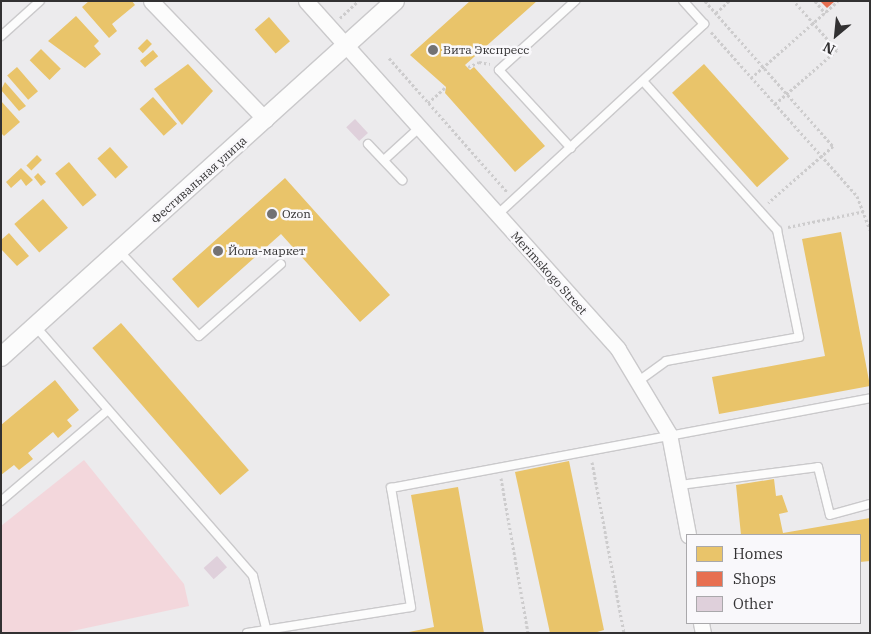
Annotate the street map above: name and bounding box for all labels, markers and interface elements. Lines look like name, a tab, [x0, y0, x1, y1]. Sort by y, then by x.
north arrow	[811, 10, 861, 60]
text: N	[820, 38, 838, 59]
place label: Вита Экспресс	[443, 43, 530, 57]
marker: Вита Экспресс	[427, 44, 439, 56]
street label: Фестивальная улица	[148, 133, 250, 227]
place label: Ozon	[282, 207, 311, 221]
marker: Ozon	[266, 208, 278, 220]
street label: Merimskogo Street	[508, 229, 590, 317]
place label: Йола-маркет	[228, 244, 305, 258]
marker: Йола-маркет	[212, 245, 224, 257]
legend	[686, 534, 861, 624]
text: Homes	[733, 544, 783, 563]
text: Shops	[733, 569, 776, 588]
text: Other	[733, 594, 773, 613]

